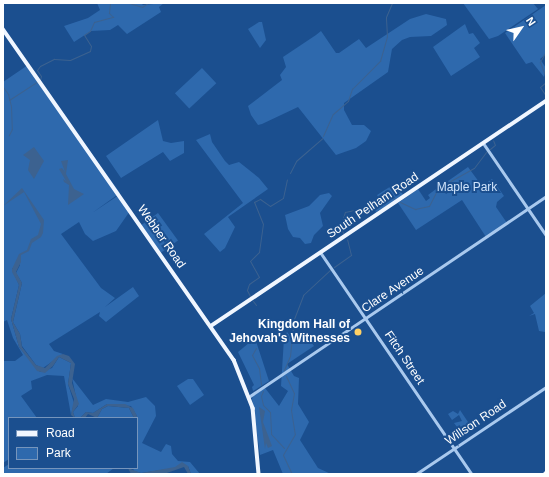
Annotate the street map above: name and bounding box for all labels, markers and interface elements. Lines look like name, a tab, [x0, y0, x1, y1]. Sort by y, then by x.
north arrow	[501, 8, 541, 48]
text: N	[524, 15, 538, 28]
street label: South Pelham Road	[324, 170, 422, 242]
park label: Maple Park	[437, 181, 497, 195]
street label: Webber Road	[134, 203, 188, 271]
street label: Clare Avenue	[359, 264, 427, 316]
place label: Kingdom Hall of Jehovah's Witnesses	[229, 318, 350, 346]
marker: Kingdom Hall of Jehovah's Witnesses	[353, 327, 363, 337]
street label: Fitch Street	[381, 329, 427, 387]
street label: Willson Road	[443, 397, 509, 449]
legend	[8, 417, 138, 469]
text: Road	[46, 426, 75, 440]
text: Park	[46, 446, 71, 460]

